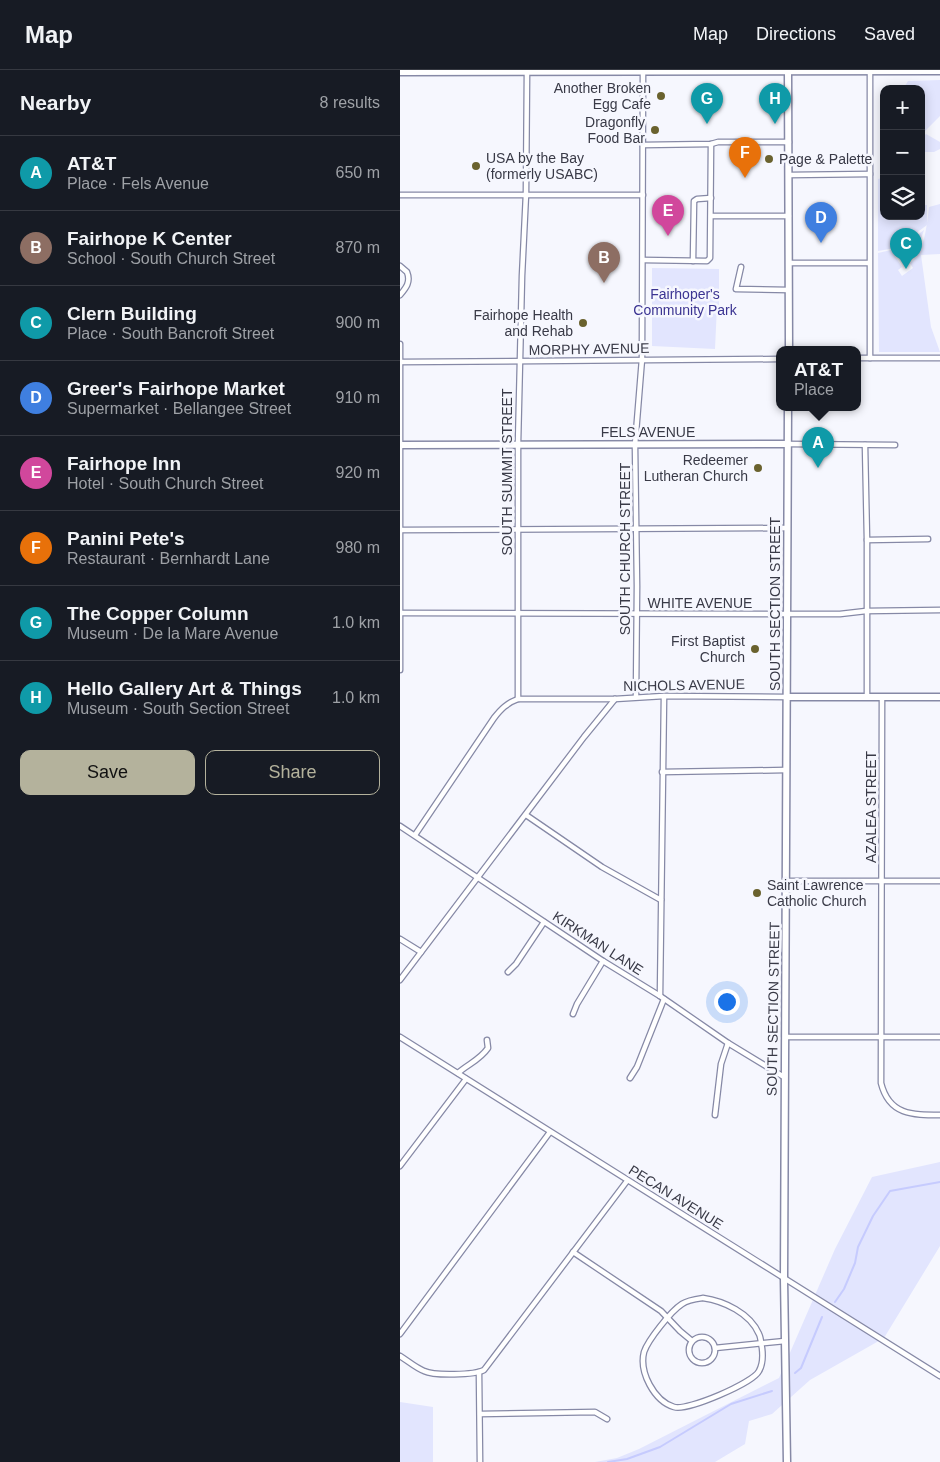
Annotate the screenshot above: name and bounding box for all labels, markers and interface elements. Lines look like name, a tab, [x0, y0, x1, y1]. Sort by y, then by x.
text: Map	[25, 21, 73, 48]
text: Map	[693, 24, 728, 44]
text: Directions	[756, 24, 836, 44]
text: Saved	[864, 24, 915, 44]
place label: Another Broken Egg Cafe	[554, 80, 651, 112]
pin: G	[691, 83, 723, 124]
pin: H	[759, 83, 791, 124]
map controls	[880, 85, 925, 220]
button: +	[880, 85, 925, 130]
marker: Another Broken Egg Cafe	[655, 90, 667, 102]
text: Nearby	[20, 91, 91, 114]
text: 8 results	[320, 94, 380, 111]
place label: Dragonfly Food Bar	[585, 114, 645, 146]
marker: Dragonfly Food Bar	[649, 124, 661, 136]
button: −	[880, 130, 925, 175]
pin: F	[729, 137, 761, 178]
place label: USA by the Bay (formerly USABC)	[486, 150, 598, 182]
place label: Page & Palette	[779, 151, 873, 167]
text: AT&T	[67, 153, 116, 174]
marker: Page & Palette	[763, 153, 775, 165]
marker: USA by the Bay (formerly USABC)	[470, 160, 482, 172]
text: A	[30, 164, 42, 181]
text: 650 m	[336, 164, 380, 181]
text: Place · Fels Avenue	[67, 175, 209, 192]
button: layers	[880, 175, 925, 220]
pin: E	[652, 195, 684, 236]
pin: D	[805, 202, 837, 243]
text: Fairhope K Center	[67, 228, 232, 249]
pin: C	[890, 228, 922, 269]
text: B	[30, 239, 42, 256]
text: 870 m	[336, 239, 380, 256]
pin: B	[588, 242, 620, 283]
text: School · South Church Street	[67, 250, 275, 267]
park label: Fairhoper's Community Park	[633, 286, 738, 318]
text: Clern Building	[67, 303, 197, 324]
place label: Fairhope Health and Rehab	[473, 307, 573, 339]
text: C	[30, 314, 42, 331]
text: 900 m	[336, 314, 380, 331]
marker: Fairhope Health and Rehab	[577, 317, 589, 329]
text: Place · South Bancroft Street	[67, 325, 274, 342]
street label: MORPHY AVENUE	[528, 340, 650, 358]
popup	[776, 346, 861, 411]
text: AT&T	[794, 359, 843, 380]
text: Greer's Fairhope Market	[67, 378, 285, 399]
text: Place	[794, 381, 834, 398]
street label: SOUTH SUMMIT STREET	[499, 388, 515, 555]
text: D	[30, 389, 42, 406]
text: 910 m	[336, 389, 380, 406]
text: Supermarket · Bellangee Street	[67, 400, 291, 417]
street label: FELS AVENUE	[601, 424, 695, 440]
pin: A	[802, 427, 834, 468]
place label: Redeemer Lutheran Church	[644, 452, 748, 484]
text: Fairhope Inn	[67, 453, 181, 474]
street label: SOUTH CHURCH STREET	[617, 462, 633, 635]
marker: Redeemer Lutheran Church	[752, 462, 764, 474]
text: E	[31, 464, 41, 481]
text: 920 m	[336, 464, 380, 481]
text: Hotel · South Church Street	[67, 475, 264, 492]
street label: SOUTH SECTION STREET	[767, 516, 783, 691]
text: Panini Pete's	[67, 528, 185, 549]
text: F	[31, 539, 41, 556]
text: 980 m	[336, 539, 380, 556]
text: Restaurant · Bernhardt Lane	[67, 550, 270, 567]
street label: WHITE AVENUE	[648, 595, 752, 611]
text: The Copper Column	[67, 603, 249, 624]
text: G	[30, 614, 42, 631]
text: 1.0 km	[332, 614, 380, 631]
text: Museum · De la Mare Avenue	[67, 625, 278, 642]
place label: First Baptist Church	[671, 633, 745, 665]
marker: First Baptist Church	[749, 643, 761, 655]
street label: NICHOLS AVENUE	[623, 676, 745, 694]
text: Hello Gallery Art & Things	[67, 678, 302, 699]
text: H	[30, 689, 42, 706]
text: 1.0 km	[332, 689, 380, 706]
text: Museum · South Section Street	[67, 700, 289, 717]
button: Save	[20, 750, 195, 795]
button: Share	[205, 750, 380, 795]
street label: AZALEA STREET	[863, 751, 879, 863]
place label: Saint Lawrence Catholic Church	[767, 877, 867, 909]
marker: Saint Lawrence Catholic Church	[751, 887, 763, 899]
street label: KIRKMAN LANE	[550, 908, 646, 978]
street label: SOUTH SECTION STREET	[763, 921, 783, 1096]
your location	[714, 989, 740, 1015]
street label: PECAN AVENUE	[626, 1162, 726, 1232]

